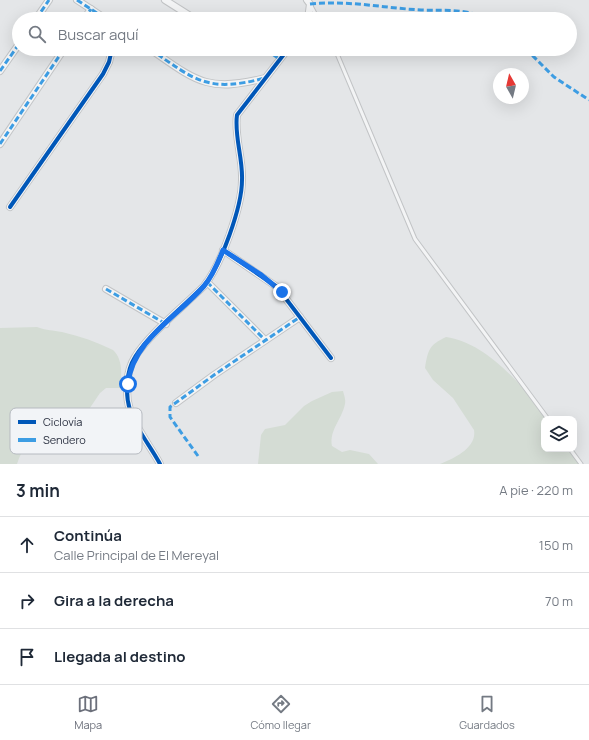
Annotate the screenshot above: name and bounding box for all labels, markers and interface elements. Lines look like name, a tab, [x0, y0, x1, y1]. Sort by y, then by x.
search box	[12, 12, 577, 56]
icon: search	[26, 23, 48, 45]
text: Buscar aquí	[58, 24, 139, 45]
north arrow	[493, 68, 529, 104]
route end	[273, 283, 291, 301]
route start	[119, 375, 137, 393]
legend	[10, 408, 142, 454]
text: Ciclovía	[43, 414, 83, 429]
map controls	[541, 416, 577, 452]
button: layers	[541, 416, 577, 452]
text: Sendero	[43, 432, 86, 447]
text: 3 min	[16, 479, 60, 502]
text: A pie · 220 m	[499, 481, 573, 499]
text: Continúa	[54, 525, 122, 546]
icon: ahead	[16, 534, 38, 556]
text: 150 m	[539, 536, 573, 554]
text: Calle Principal de El Mereyal	[54, 546, 219, 564]
icon: right	[16, 590, 38, 612]
text: Gira a la derecha	[54, 590, 174, 611]
text: 70 m	[545, 592, 573, 610]
icon: arrive	[16, 646, 38, 668]
text: Llegada al destino	[54, 646, 186, 667]
tab: Mapa	[74, 693, 102, 732]
tab: Cómo llegar	[250, 693, 311, 732]
tab: Guardados	[459, 693, 515, 732]

